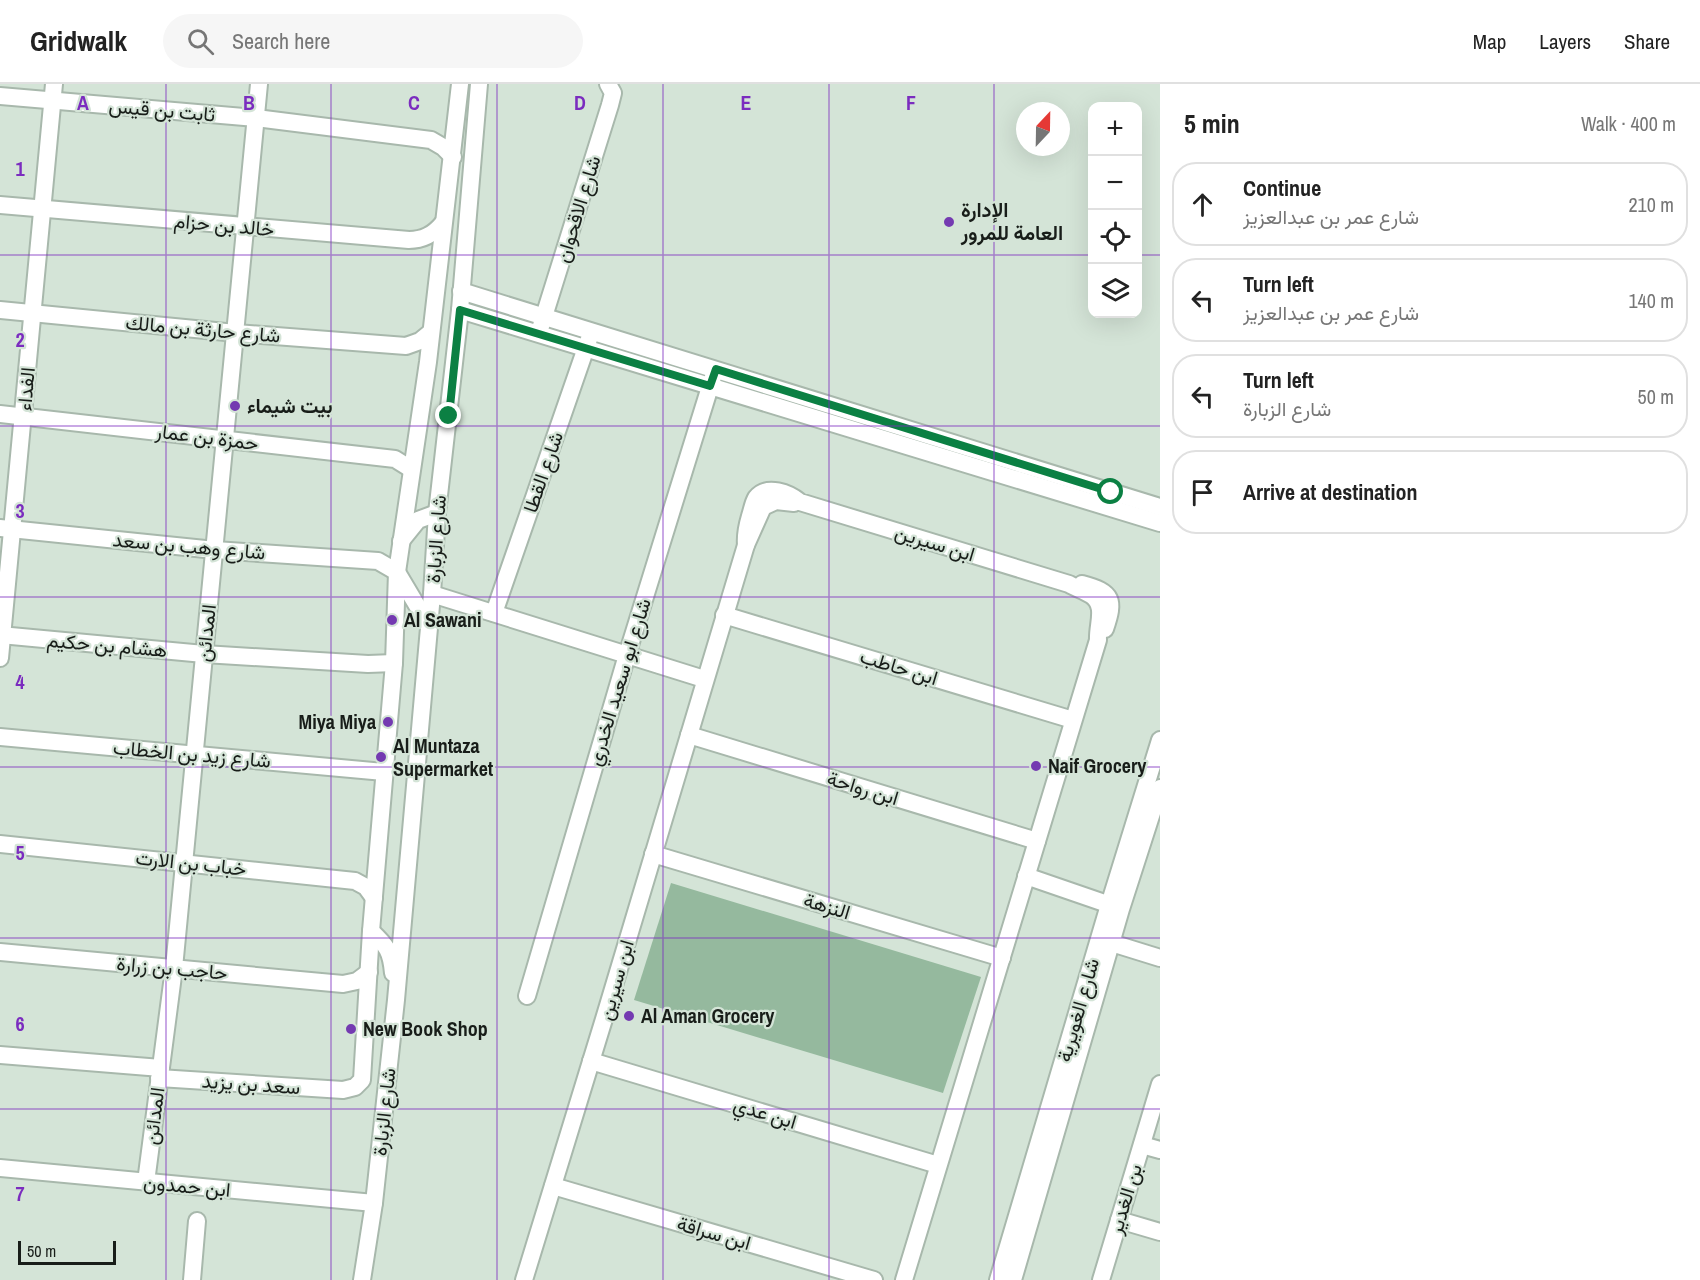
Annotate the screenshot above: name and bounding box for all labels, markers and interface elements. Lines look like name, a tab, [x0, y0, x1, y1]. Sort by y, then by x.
search box	[163, 14, 583, 68]
text: Gridwalk	[30, 22, 127, 60]
icon: search	[184, 25, 217, 58]
text: Search here	[232, 26, 330, 56]
text: Map	[1473, 27, 1506, 56]
text: Layers	[1539, 27, 1591, 56]
text: Share	[1624, 27, 1670, 56]
text: A	[77, 89, 89, 116]
text: B	[243, 89, 255, 116]
text: C	[408, 89, 420, 116]
text: D	[574, 89, 586, 116]
text: E	[741, 89, 752, 116]
text: F	[906, 89, 916, 116]
street label: ثابت بن قيس	[108, 91, 216, 128]
north arrow	[1016, 102, 1070, 156]
map controls	[1088, 102, 1142, 318]
button: +	[1088, 102, 1142, 156]
text: 5 min	[1184, 106, 1240, 141]
text: Walk · 400 m	[1581, 110, 1676, 137]
street label: شارع الاقحوان	[548, 152, 608, 266]
text: 1	[15, 155, 25, 182]
button: −	[1088, 156, 1142, 210]
text: Continue	[1243, 173, 1321, 203]
icon: ahead	[1186, 188, 1219, 221]
text: 210 m	[1628, 191, 1674, 218]
place label: الإدارة العامة للمرور	[960, 196, 1063, 246]
text: شارع عمر بن عبدالعزيز	[1243, 203, 1419, 230]
street label: خالد بن حزام	[173, 207, 275, 242]
button: locate	[1088, 210, 1142, 264]
marker: الإدارة العامة للمرور	[942, 215, 956, 229]
button: layers	[1088, 264, 1142, 318]
text: Turn left	[1243, 269, 1314, 299]
icon: left	[1186, 284, 1219, 317]
text: 140 m	[1628, 287, 1674, 314]
text: شارع عمر بن عبدالعزيز	[1243, 299, 1419, 326]
street label: شارع حارثة بن مالك	[124, 308, 282, 350]
text: 2	[15, 326, 25, 353]
text: Turn left	[1243, 365, 1314, 395]
street label: الفداء	[10, 366, 41, 412]
icon: left	[1186, 380, 1219, 413]
text: 50 m	[1638, 383, 1674, 410]
place label: بيت شيماء	[247, 392, 333, 419]
text: شارع الزبارة	[1243, 395, 1331, 422]
marker: بيت شيماء	[228, 399, 242, 413]
route end	[435, 402, 461, 428]
street label: حمزة بن عمار	[153, 417, 260, 456]
street label: شارع القطا	[516, 428, 570, 516]
icon: arrive	[1186, 476, 1219, 509]
text: Arrive at destination	[1243, 477, 1417, 507]
route start	[1097, 478, 1123, 504]
street label: شارع الزبارة	[419, 494, 453, 584]
text: 3	[15, 497, 25, 524]
street label: ابن سيرين	[892, 518, 978, 567]
street label: شارع وهب بن سعد	[111, 525, 267, 567]
street label: شارع ابو سعيد الخدري	[580, 595, 661, 770]
street label: المدائن	[189, 603, 222, 663]
place label: Al Sawani	[404, 606, 481, 633]
marker: Al Sawani	[385, 613, 399, 627]
street label: هشام بن حكيم	[46, 626, 168, 663]
street label: ابن حاطب	[857, 642, 941, 691]
text: 4	[15, 668, 25, 695]
place label: Miya Miya	[299, 708, 376, 735]
marker: Miya Miya	[381, 715, 395, 729]
place label: Al Muntaza Supermarket	[393, 732, 494, 782]
street label: شارع زيد بن الخطاب	[112, 733, 272, 775]
marker: Al Muntaza Supermarket	[374, 750, 388, 764]
place label: Naif Grocery	[1048, 752, 1147, 779]
marker: Naif Grocery	[1029, 759, 1043, 773]
street label: ابن رواحة	[824, 764, 902, 811]
text: 5	[15, 839, 25, 866]
street label: خباب بن الارت	[134, 843, 248, 882]
street label: النزهة	[800, 886, 854, 925]
street label: ابن سيرين	[591, 937, 640, 1023]
street label: حاجب بن زرارة	[115, 949, 229, 986]
street label: شارع الغويرية	[1050, 955, 1106, 1065]
place label: Al Aman Grocery	[641, 1002, 775, 1029]
marker: Al Aman Grocery	[622, 1009, 636, 1023]
text: 6	[15, 1010, 25, 1037]
place label: New Book Shop	[363, 1015, 488, 1042]
marker: New Book Shop	[344, 1022, 358, 1036]
street label: سعد بن يزيد	[201, 1067, 301, 1100]
street label: شارع الزبارة	[365, 1067, 403, 1157]
street label: المدائن	[137, 1086, 170, 1146]
street label: ابن عدي	[729, 1090, 800, 1139]
street label: بن الغدير	[1101, 1160, 1148, 1238]
street label: ابن حمدون	[142, 1168, 232, 1203]
text: 7	[15, 1180, 25, 1207]
street label: ابن سراقة	[674, 1209, 754, 1256]
scale bar	[18, 1238, 116, 1266]
text: 50 m	[27, 1240, 56, 1262]

